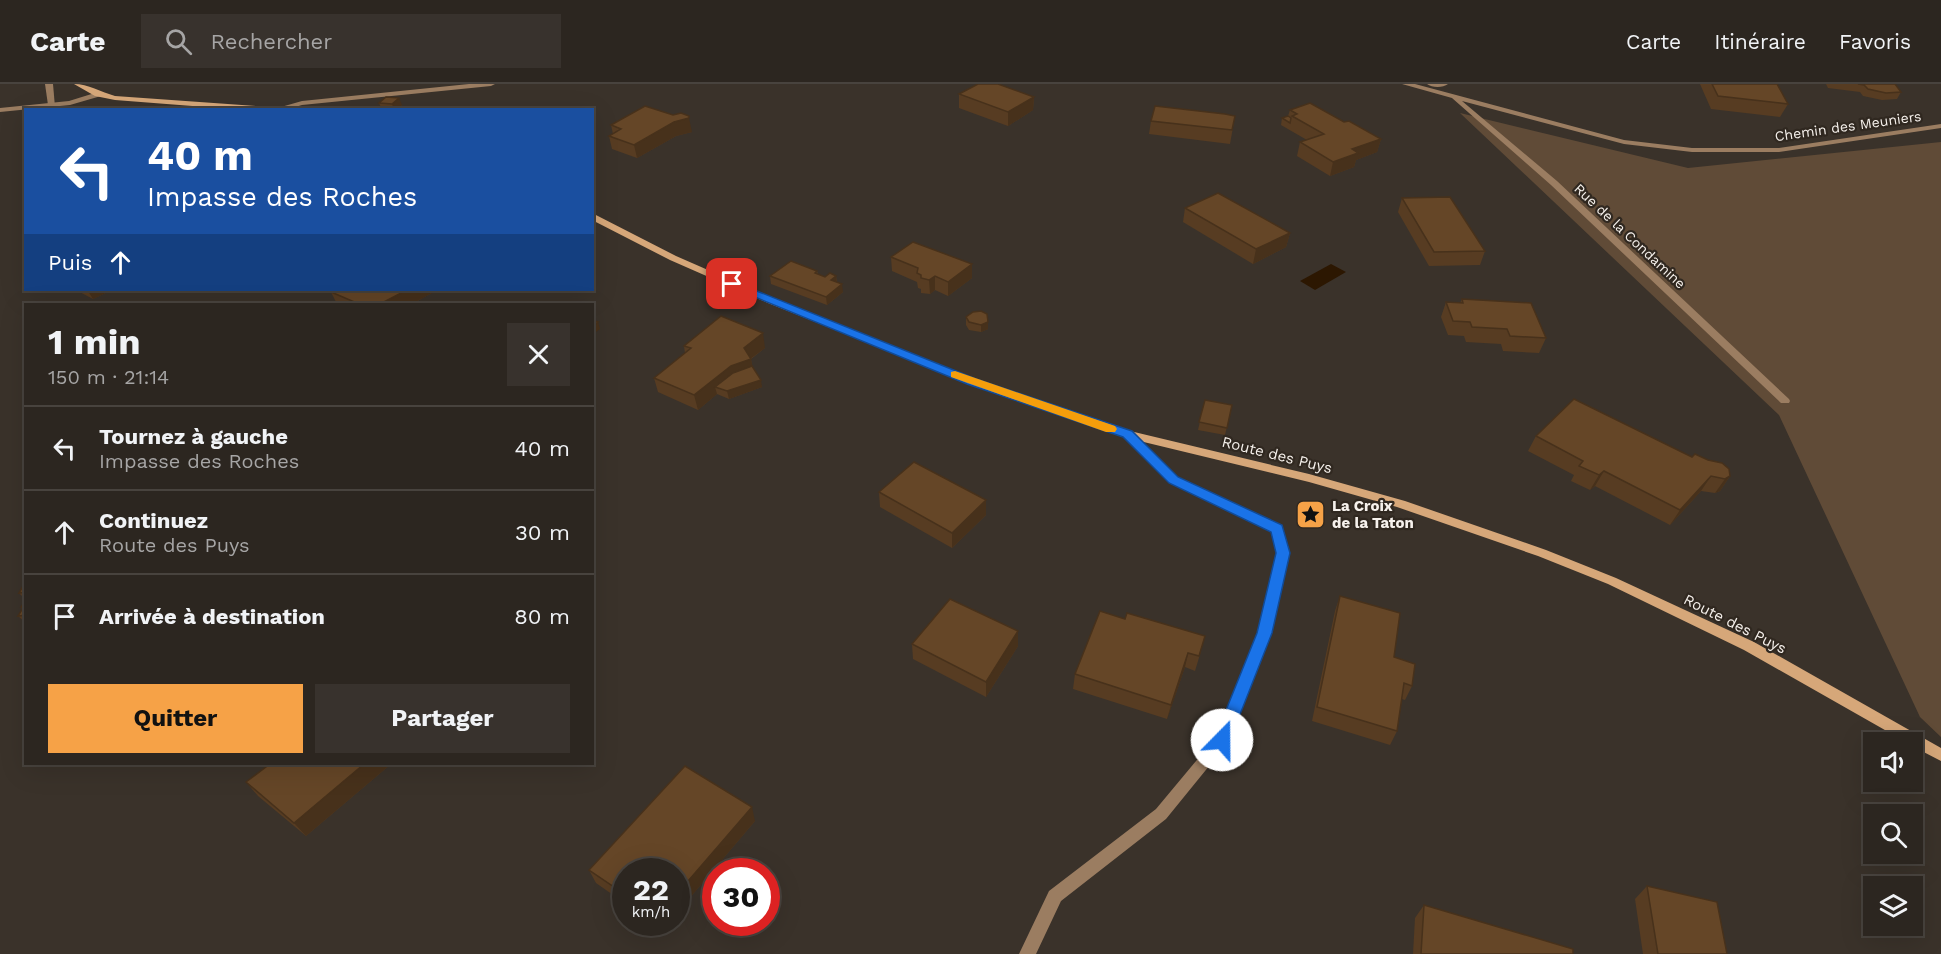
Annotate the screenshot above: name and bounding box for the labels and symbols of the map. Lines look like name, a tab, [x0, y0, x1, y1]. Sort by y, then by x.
street label: Chemin des Meuniers	[1774, 108, 1922, 144]
street label: Rue de la Condamine	[1571, 180, 1689, 292]
pin	[706, 258, 757, 309]
street label: Route des Puys	[1220, 433, 1334, 477]
place label: La Croix de la Taton	[1332, 497, 1414, 532]
place icon: La Croix de la Taton	[1295, 499, 1327, 531]
street label: Route des Puys	[1681, 590, 1789, 658]
position arrow	[1190, 708, 1254, 772]
speed limit sign: 30	[702, 858, 780, 936]

